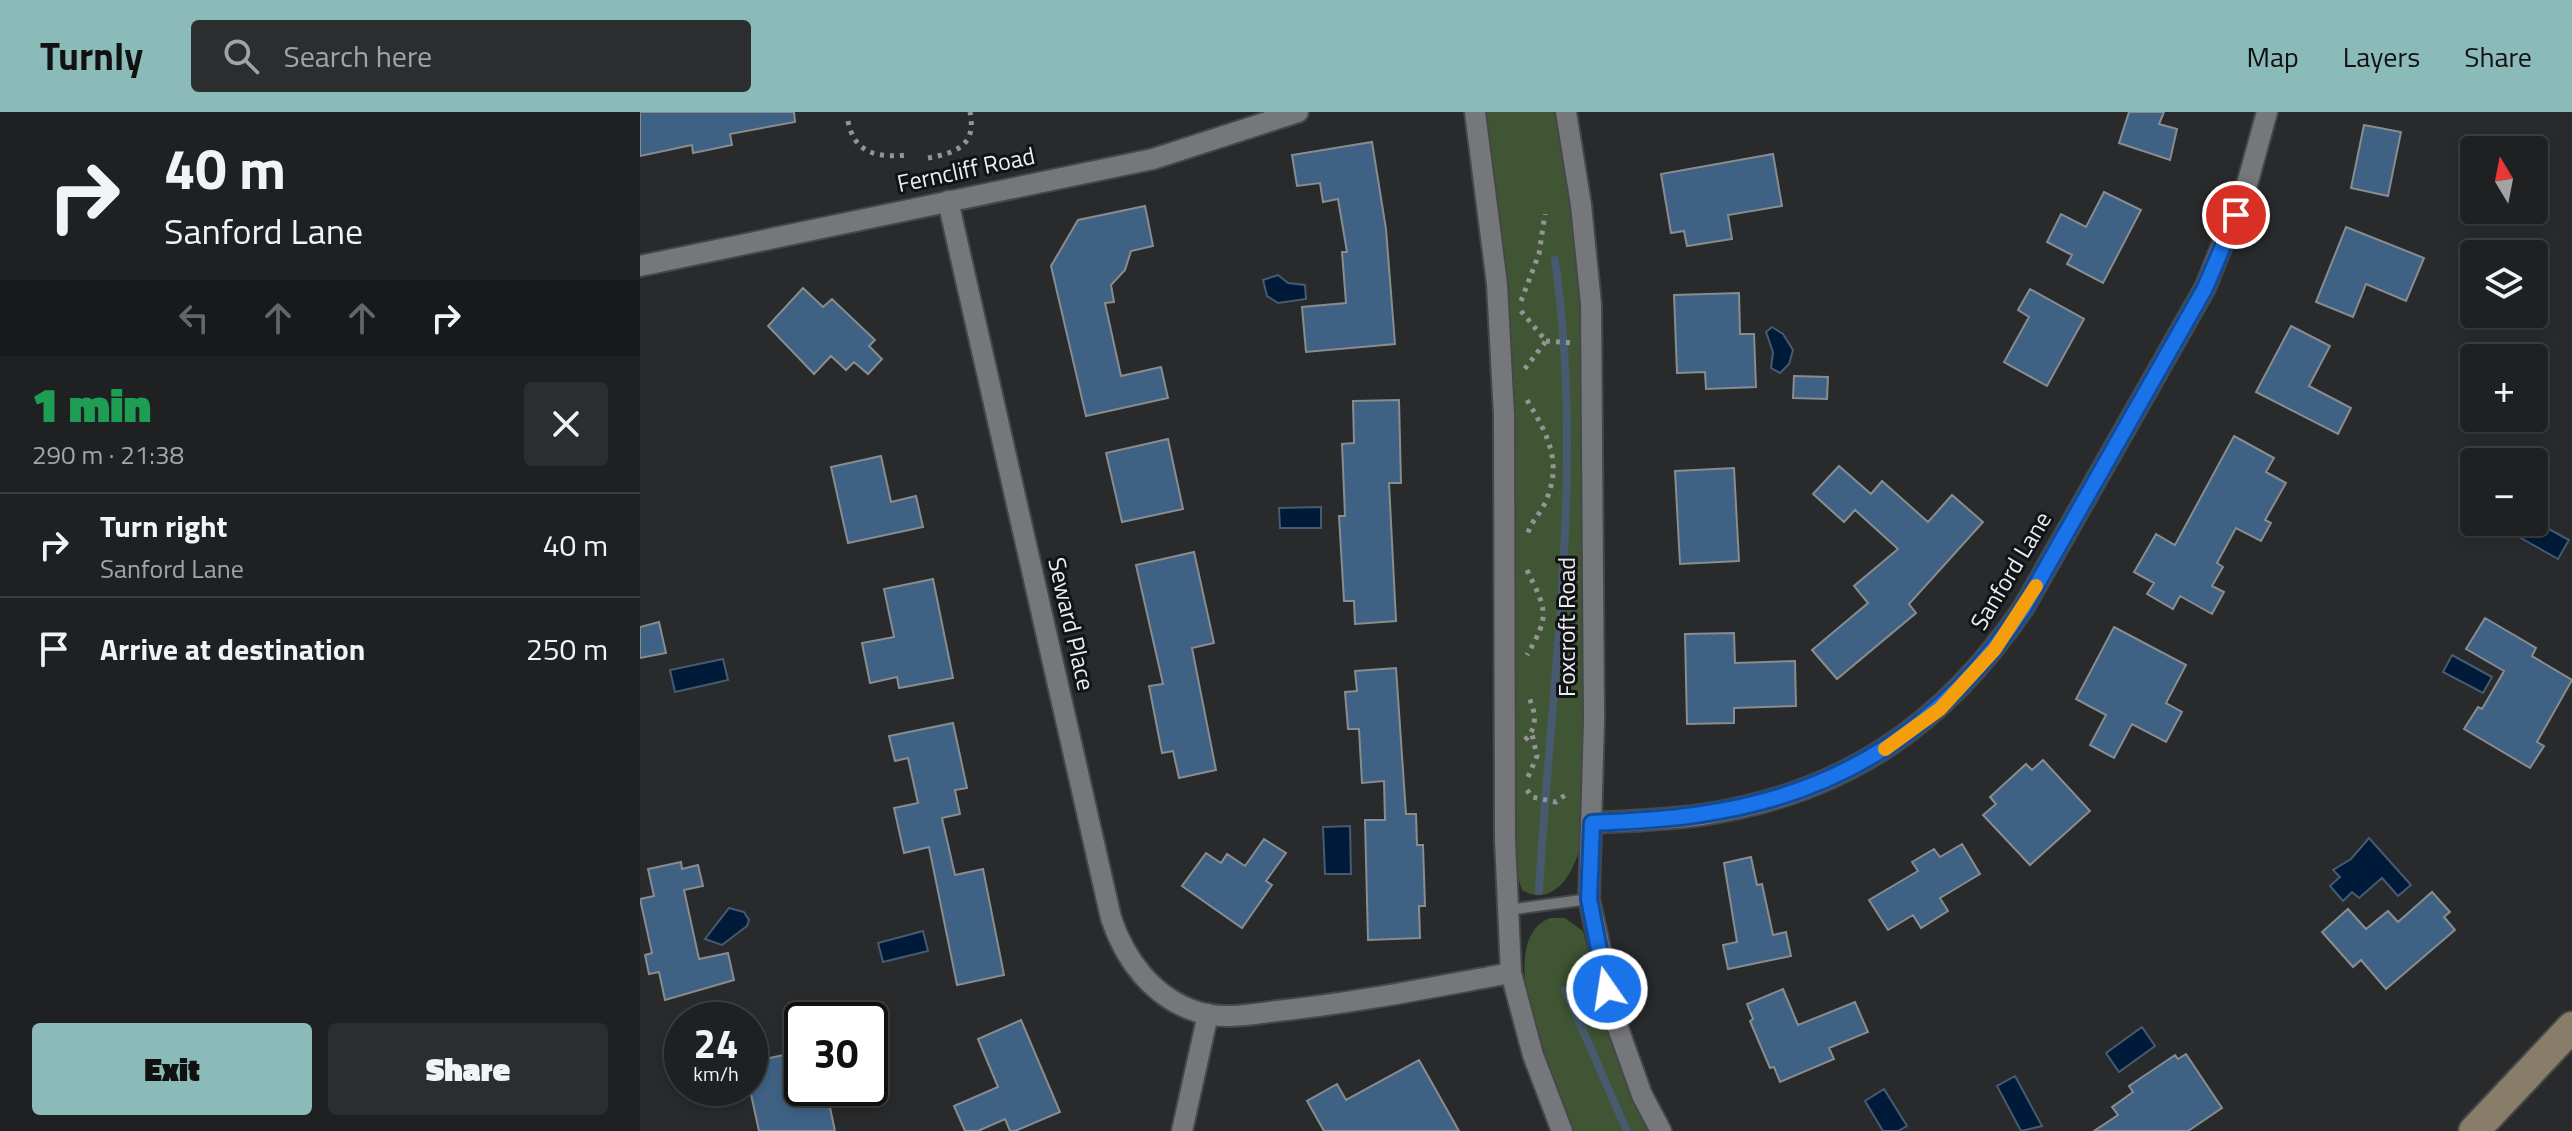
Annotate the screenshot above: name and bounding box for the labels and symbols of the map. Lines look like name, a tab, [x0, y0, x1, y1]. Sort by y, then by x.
north arrow	[2460, 136, 2548, 224]
street label: Ferncliff Road	[894, 137, 1038, 201]
pin	[2202, 181, 2270, 249]
street label: Sanford Lane	[1961, 504, 2060, 637]
street label: Seward Place	[1039, 554, 1105, 694]
street label: Foxcroft Road	[1548, 557, 1584, 697]
position arrow	[1565, 947, 1649, 1031]
speed limit sign: 30	[784, 1002, 888, 1106]

